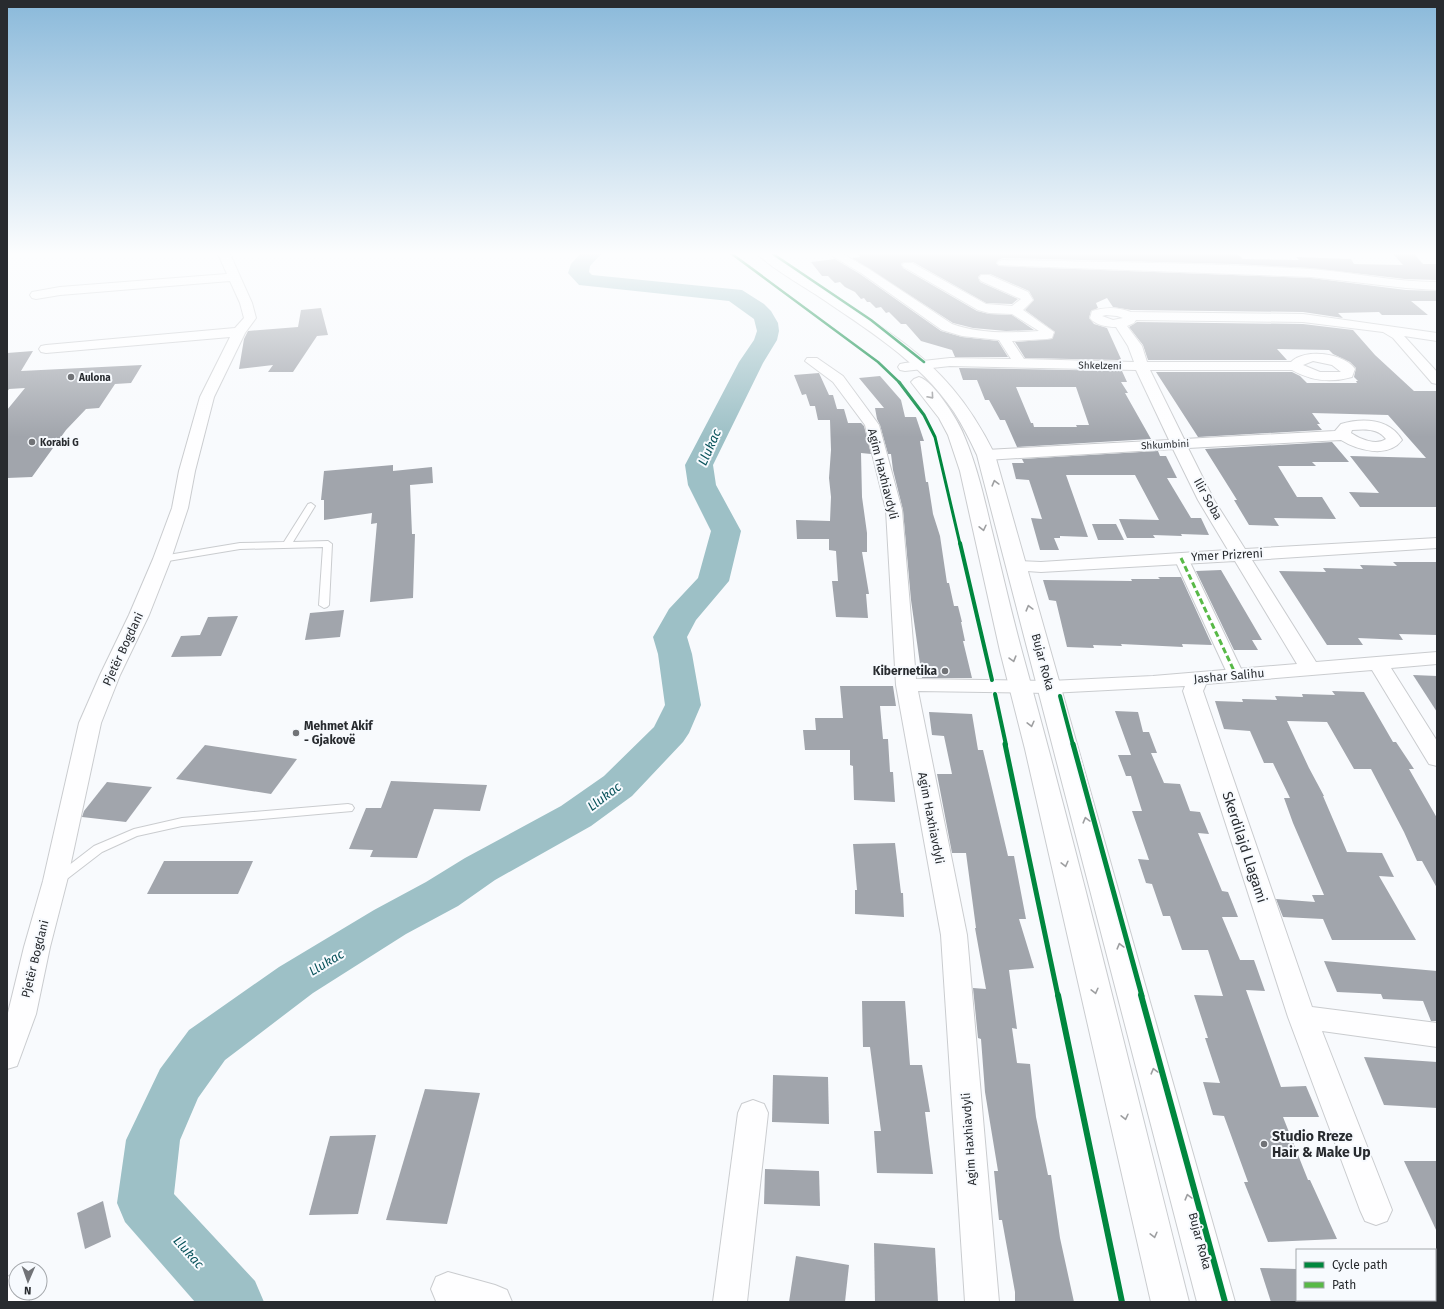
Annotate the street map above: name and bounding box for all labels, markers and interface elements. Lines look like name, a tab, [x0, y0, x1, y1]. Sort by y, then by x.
street label: Shkelzeni	[1078, 360, 1122, 372]
marker: Aulona	[66, 372, 76, 382]
place label: Aulona	[78, 372, 111, 384]
one-way arrow	[926, 391, 933, 398]
water label: Llukac	[695, 426, 724, 468]
street label: Agim Haxhiavdyli	[865, 427, 901, 521]
marker: Korabi G	[27, 437, 37, 447]
place label: Korabi G	[40, 437, 79, 449]
street label: Shkumbini	[1141, 438, 1190, 452]
street label: Ilir Soba	[1191, 476, 1225, 522]
one-way arrow	[991, 480, 1000, 487]
one-way arrow	[978, 525, 986, 531]
street label: Ymer Prizreni	[1191, 546, 1263, 564]
one-way arrow	[1025, 605, 1034, 612]
street label: Pjetër Bogdani	[100, 610, 146, 688]
street label: Bujar Roka	[1029, 632, 1057, 692]
one-way arrow	[1008, 655, 1017, 662]
place label: Kibernetika	[873, 664, 937, 678]
marker: Kibernetika	[940, 666, 950, 676]
street label: Jashar Salihu	[1193, 666, 1265, 686]
place label: Mehmet Akif - Gjakovë	[304, 719, 374, 747]
one-way arrow	[1026, 721, 1035, 728]
marker: Mehmet Akif - Gjakovë	[291, 728, 301, 738]
street label: Agim Haxhiavdyli	[915, 771, 947, 865]
water label: Llukac	[585, 778, 625, 814]
street label: Skerdilajd Llagami	[1219, 789, 1271, 905]
one-way arrow	[1082, 817, 1091, 824]
one-way arrow	[1060, 861, 1068, 868]
street label: Pjetër Bogdani	[19, 919, 51, 999]
one-way arrow	[1116, 943, 1125, 950]
water label: Llukac	[306, 946, 347, 979]
one-way arrow	[1091, 988, 1099, 994]
one-way arrow	[1150, 1068, 1159, 1075]
street label: Agim Haxhiavdyli	[959, 1092, 979, 1186]
one-way arrow	[1121, 1114, 1129, 1120]
place label: Studio Rreze Hair & Make Up	[1272, 1128, 1371, 1161]
marker: Studio Rreze Hair & Make Up	[1259, 1139, 1269, 1149]
one-way arrow	[1184, 1194, 1192, 1200]
street label: Bujar Roka	[1186, 1211, 1214, 1271]
one-way arrow	[1149, 1231, 1158, 1238]
water label: Llukac	[170, 1233, 208, 1272]
legend	[1296, 1249, 1436, 1301]
text: Cycle path	[1332, 1258, 1388, 1272]
north arrow	[8, 1261, 48, 1301]
text: Path	[1332, 1278, 1356, 1292]
text: N	[24, 1284, 32, 1297]

